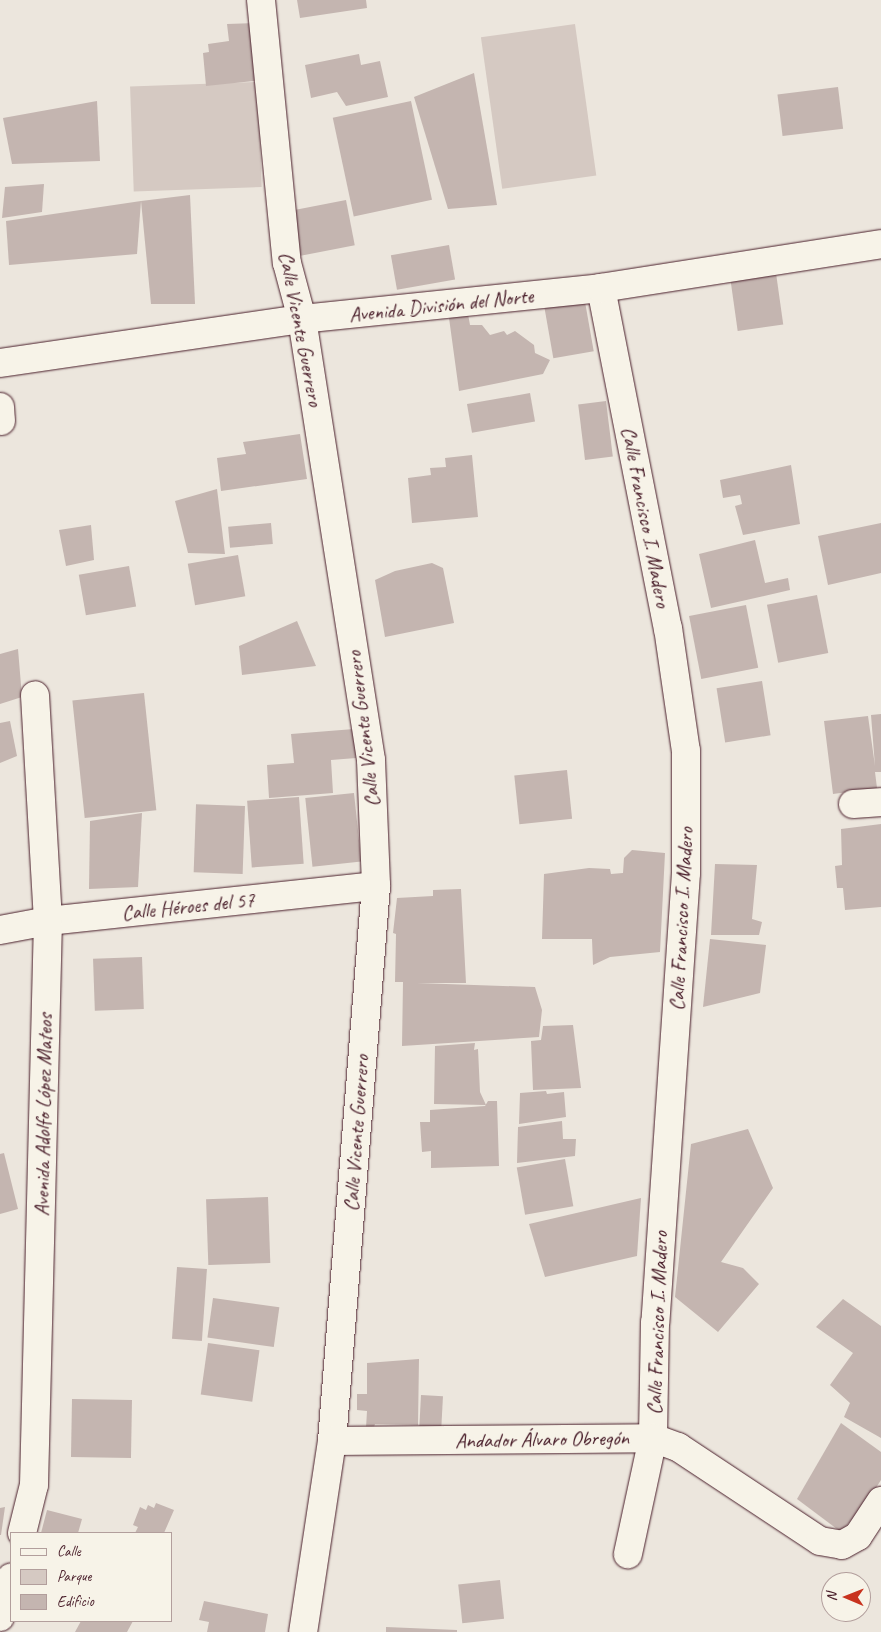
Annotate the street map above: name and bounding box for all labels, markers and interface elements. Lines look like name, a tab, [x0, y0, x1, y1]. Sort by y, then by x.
street label: Calle Vicente Guerrero	[274, 250, 328, 408]
street label: Avenida División del Norte	[348, 283, 534, 327]
street label: Calle Francisco I. Madero	[616, 424, 676, 610]
street label: Calle Vicente Guerrero	[341, 650, 385, 808]
street label: Calle Francisco I. Madero	[664, 826, 698, 1012]
street label: Calle Héroes del 57	[120, 886, 256, 926]
street label: Avenida Adolfo López Mateos	[29, 1013, 57, 1217]
street label: Calle Vicente Guerrero	[338, 1054, 374, 1212]
street label: Calle Francisco I. Madero	[641, 1230, 673, 1416]
street label: Andador Álvaro Obregón	[455, 1425, 629, 1453]
legend	[10, 1532, 172, 1622]
text: Calle	[57, 1542, 81, 1561]
text: Parque	[57, 1567, 91, 1586]
north arrow	[821, 1572, 871, 1622]
text: Edificio	[57, 1592, 94, 1611]
text: N	[823, 1592, 840, 1601]

